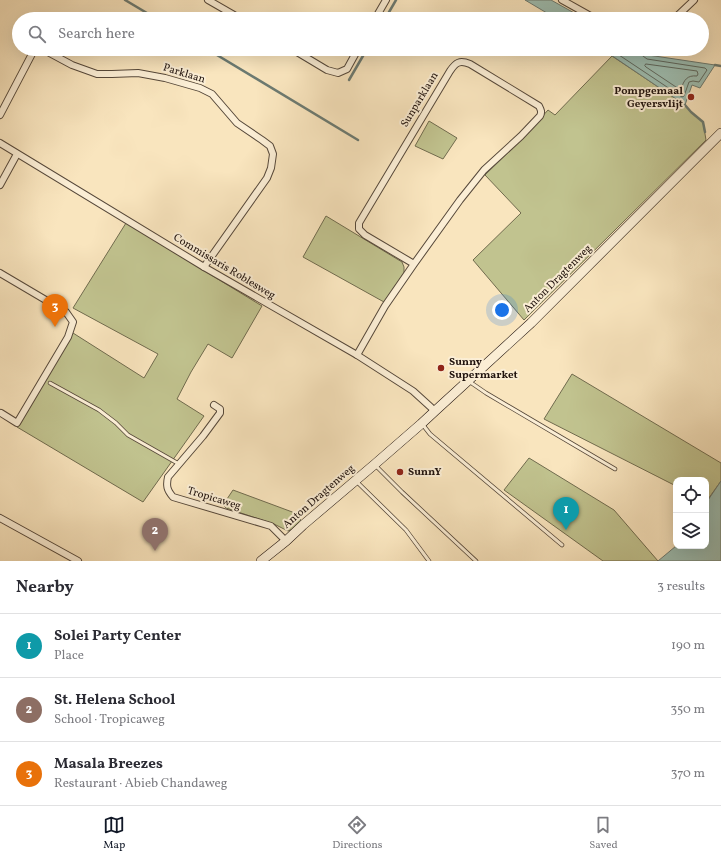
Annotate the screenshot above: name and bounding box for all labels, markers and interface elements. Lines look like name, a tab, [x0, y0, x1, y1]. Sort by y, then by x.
search box	[12, 12, 709, 56]
icon: search	[26, 23, 48, 45]
text: Search here	[58, 24, 135, 45]
street label: Parklaan	[161, 60, 207, 88]
street label: Sunparklaan	[398, 69, 443, 130]
place label: Pompgemaal Geyersvlijt	[614, 84, 683, 112]
marker: Pompgemaal Geyersvlijt	[686, 92, 696, 102]
street label: Commissaris Roblesweg	[170, 231, 278, 304]
street label: Anton Dragtenweg	[521, 241, 596, 316]
pin: 3	[42, 294, 68, 327]
your location	[492, 300, 512, 320]
place label: Sunny Supermarket	[449, 355, 518, 383]
marker: Sunny Supermarket	[436, 363, 446, 373]
street label: Anton Dragtenweg	[280, 461, 358, 532]
place label: SunnY	[408, 465, 442, 480]
marker: SunnY	[395, 467, 405, 477]
map controls	[673, 477, 709, 549]
button: locate	[673, 477, 709, 513]
street label: Tropicaweg	[185, 484, 243, 514]
pin: 1	[553, 497, 579, 530]
button: layers	[673, 513, 709, 549]
pin: 2	[142, 518, 168, 551]
text: Nearby	[16, 576, 74, 599]
text: 3 results	[657, 578, 705, 596]
text: Solei Party Center	[54, 626, 181, 647]
text: 1	[26, 637, 32, 655]
text: 190 m	[671, 637, 705, 655]
text: Place	[54, 647, 84, 665]
text: St. Helena School	[54, 690, 175, 711]
text: 2	[26, 701, 32, 719]
text: 350 m	[670, 701, 705, 719]
text: School · Tropicaweg	[54, 711, 165, 729]
text: Masala Breezes	[54, 754, 163, 775]
text: 3	[26, 765, 32, 783]
text: 370 m	[671, 765, 705, 783]
text: Restaurant · Abieb Chandaweg	[54, 775, 227, 793]
tab: Map	[103, 814, 125, 853]
tab: Directions	[332, 814, 383, 853]
tab: Saved	[589, 814, 618, 853]

